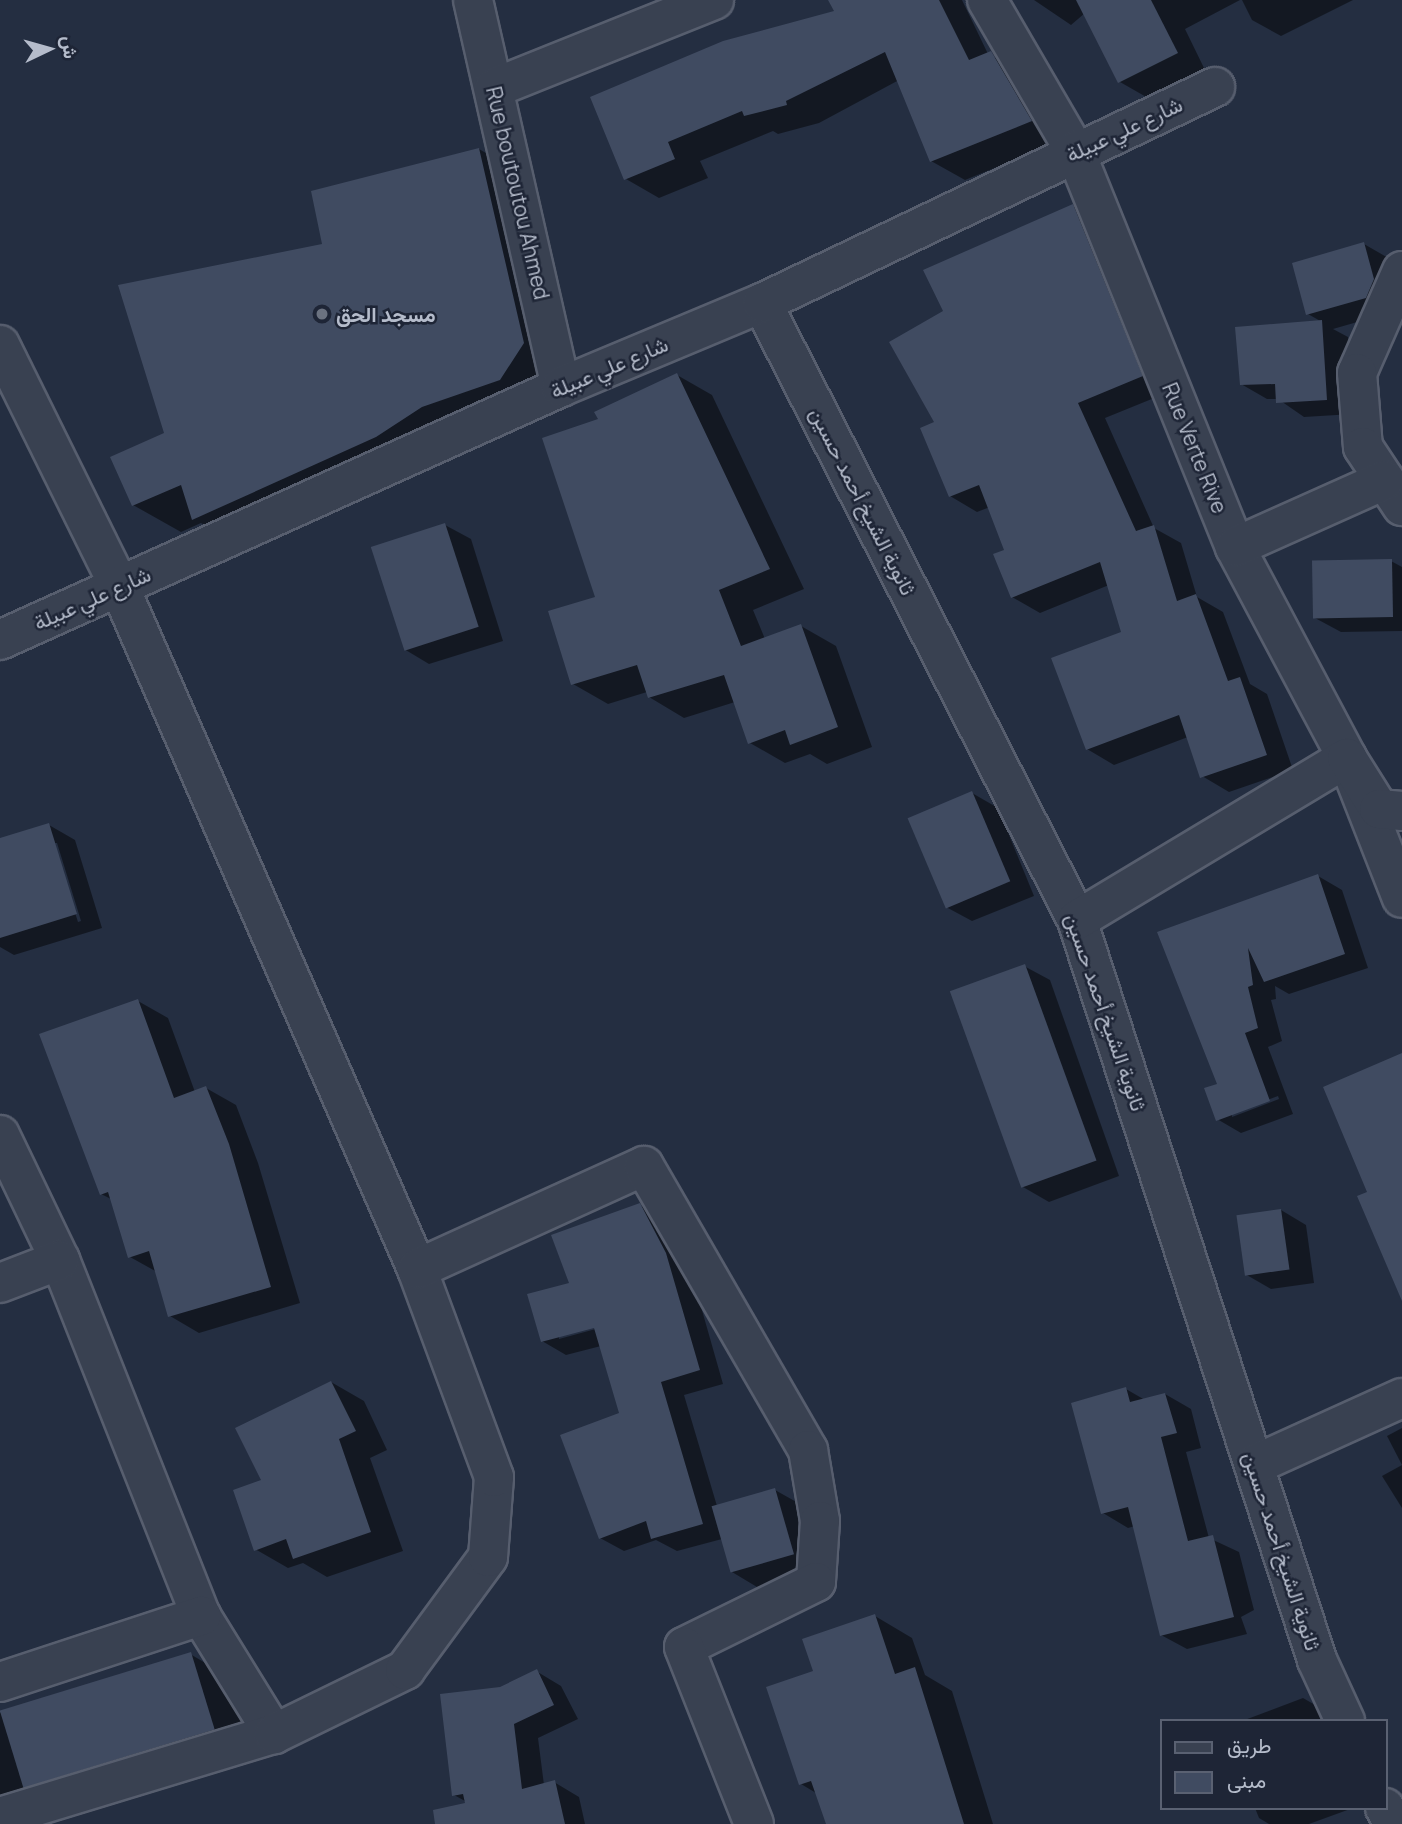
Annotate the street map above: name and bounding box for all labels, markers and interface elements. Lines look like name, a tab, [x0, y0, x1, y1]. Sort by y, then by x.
north arrow	[14, 14, 84, 84]
text: ش	[56, 35, 84, 60]
street label: Rue boutoutou Ahmed	[481, 84, 555, 302]
street label: شارع علي عبيلة	[1062, 91, 1186, 167]
place label: مسجد الحق	[336, 301, 436, 327]
marker: مسجد الحق	[314, 306, 330, 322]
street label: شارع علي عبيلة	[546, 331, 672, 403]
street label: Rue Verte Rive	[1157, 379, 1233, 517]
street label: ثانوية الشيخ أحمد حسين	[805, 403, 921, 599]
street label: شارع علي عبيلة	[30, 561, 154, 635]
street label: ثانوية الشيخ أحمد حسين	[1060, 910, 1152, 1114]
street label: ثانوية الشيخ أحمد حسين	[1238, 1449, 1326, 1653]
legend	[1160, 1719, 1388, 1810]
text: طريق	[1227, 1731, 1272, 1759]
text: مبنى	[1227, 1766, 1266, 1794]

